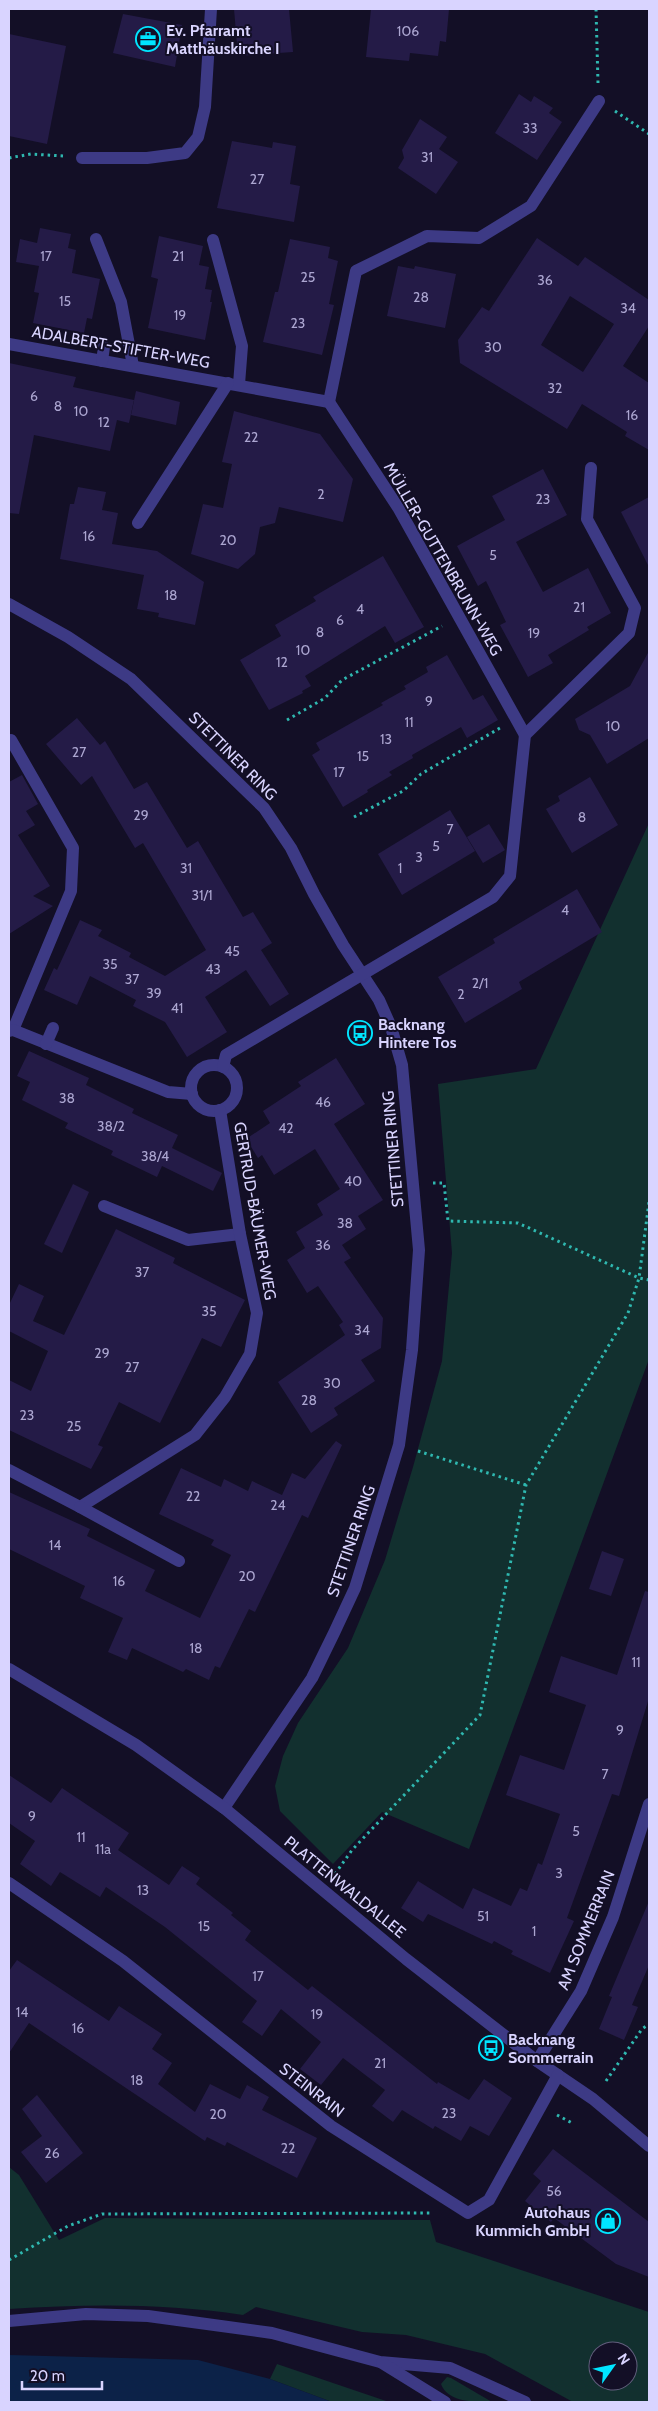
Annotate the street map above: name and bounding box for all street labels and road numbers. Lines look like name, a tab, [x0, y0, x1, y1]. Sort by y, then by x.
street label: ADALBERT-STIFTER-WEG	[31, 322, 211, 372]
street label: MÜLLER-GUTTENBRUNN-WEG	[380, 459, 506, 659]
street label: STETTINER RING	[185, 708, 281, 804]
street label: STETTINER RING	[378, 1090, 408, 1208]
street label: GERTRUD-BÄUMER-WEG	[230, 1120, 280, 1302]
street label: STETTINER RING	[323, 1483, 379, 1599]
street label: PLATTENWALDALLEE	[280, 1832, 410, 1942]
street label: AM SOMMERRAIN	[553, 1867, 619, 1993]
street label: STEINRAIN	[276, 2059, 348, 2121]

